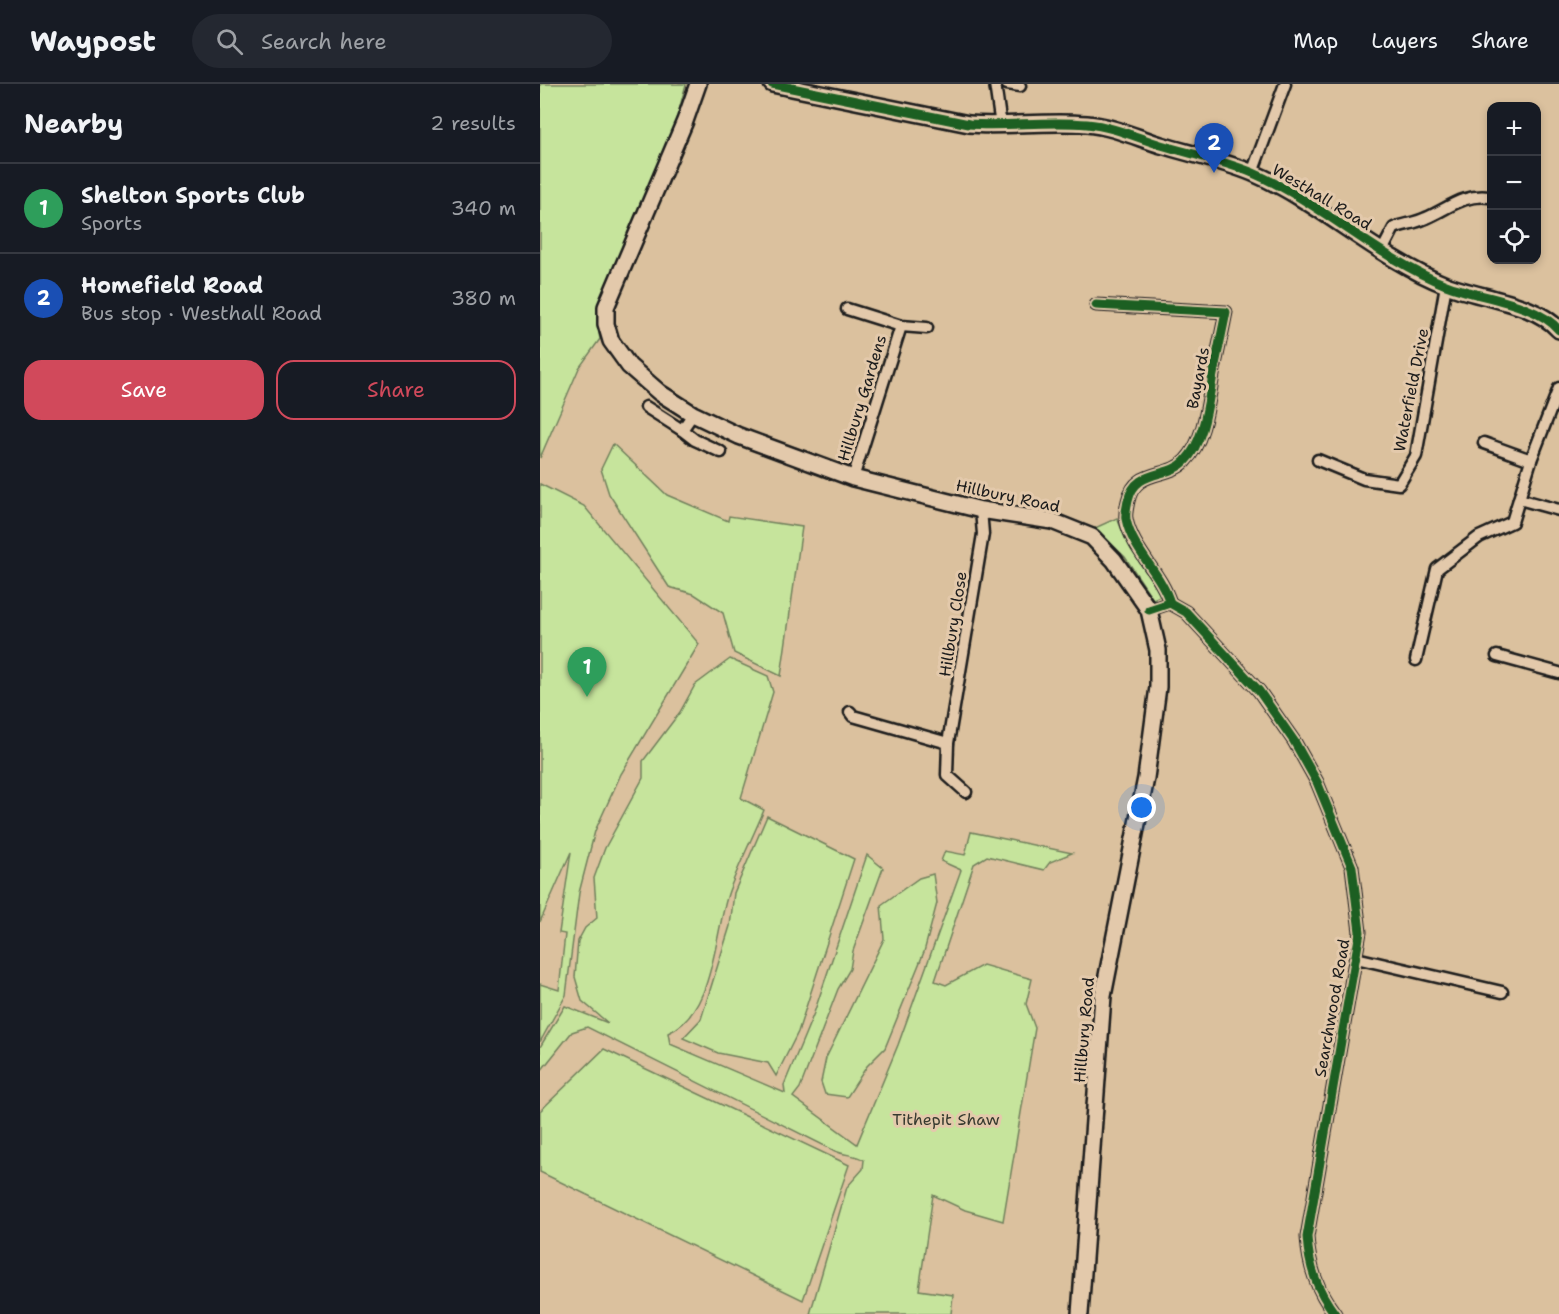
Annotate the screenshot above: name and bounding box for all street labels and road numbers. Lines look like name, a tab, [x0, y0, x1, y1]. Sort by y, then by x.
street label: Westhall Road	[1268, 159, 1376, 235]
street label: Waterfield Drive	[1389, 326, 1433, 454]
street label: Hillbury Gardens	[833, 332, 891, 464]
street label: Bayards	[1182, 345, 1214, 411]
street label: Hillbury Road	[954, 475, 1062, 517]
street label: Hillbury Close	[934, 570, 972, 678]
street label: Searchwood Road	[1309, 937, 1355, 1079]
street label: Hillbury Road	[1069, 976, 1099, 1084]

